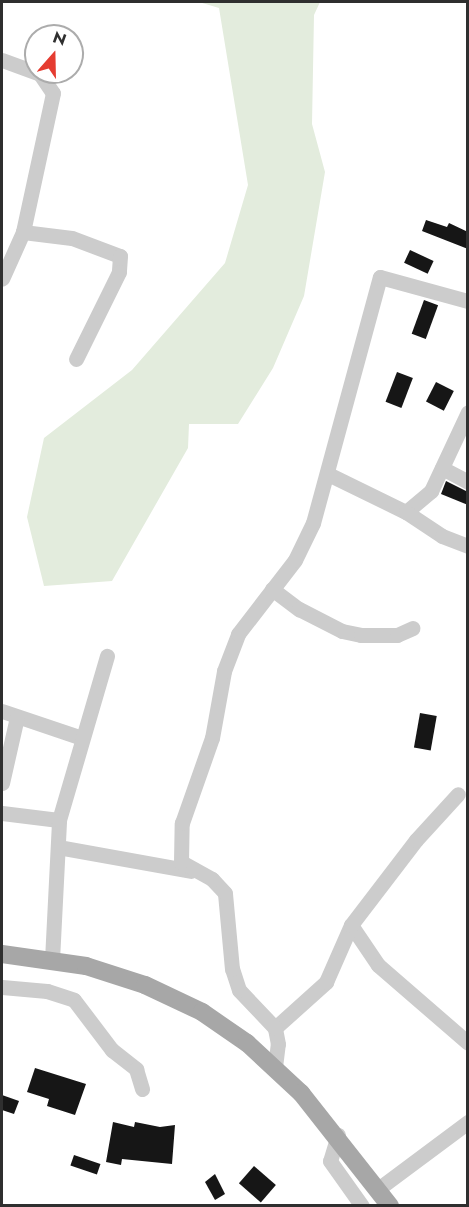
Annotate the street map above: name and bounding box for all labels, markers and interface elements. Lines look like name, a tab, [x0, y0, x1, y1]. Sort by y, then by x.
north arrow	[24, 24, 84, 84]
text: N	[50, 26, 70, 51]

